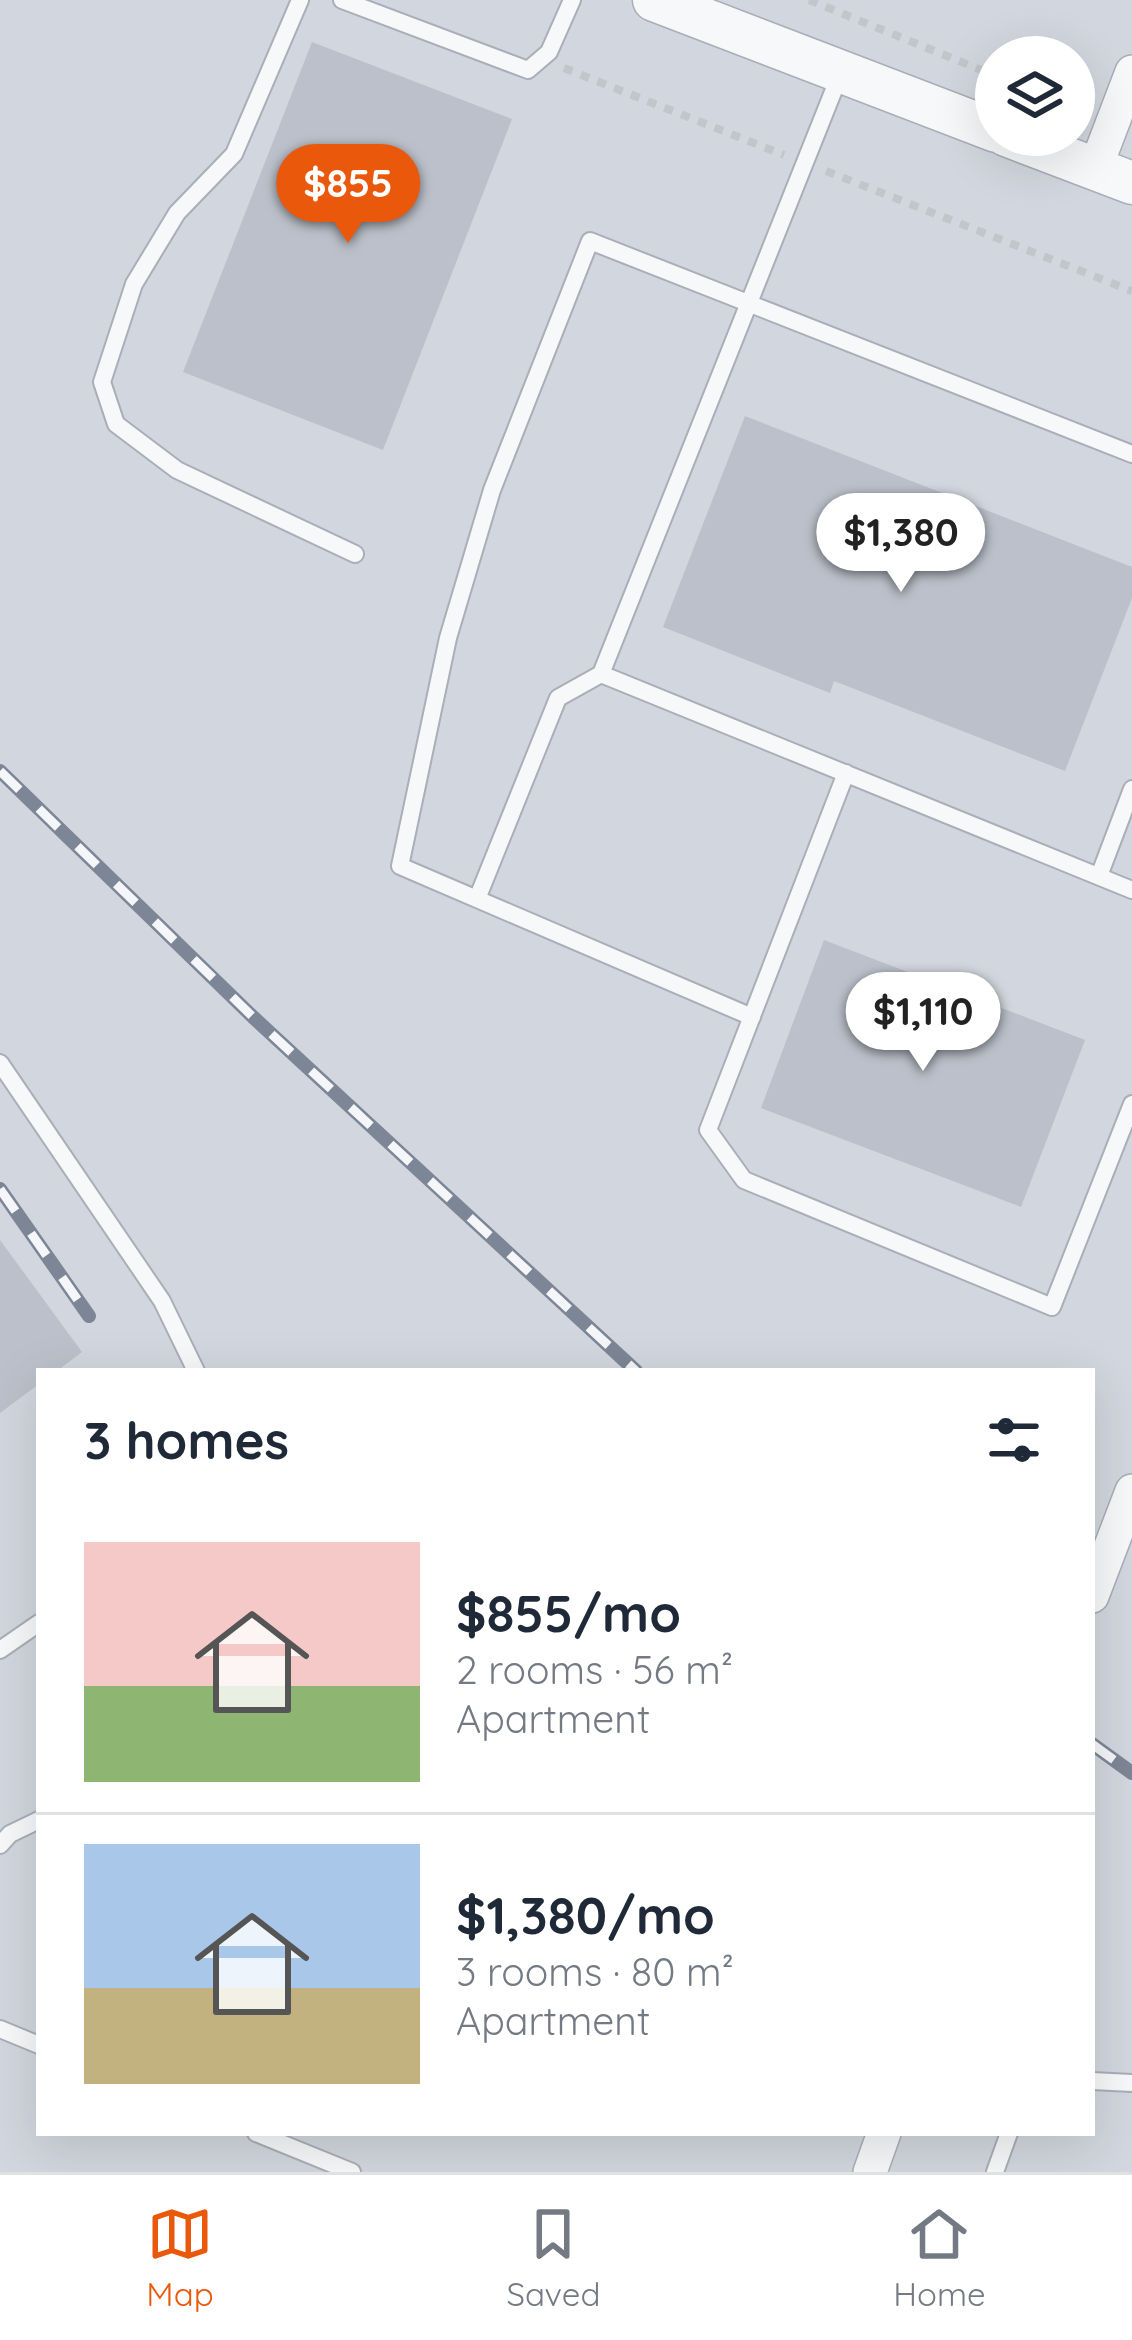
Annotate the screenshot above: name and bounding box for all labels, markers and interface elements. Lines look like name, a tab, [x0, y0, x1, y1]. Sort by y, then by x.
map controls	[975, 36, 1095, 156]
button: layers	[975, 36, 1095, 156]
pin: $855	[277, 144, 419, 246]
text: $855	[303, 158, 393, 207]
pin: $1,380	[803, 493, 999, 595]
text: $1,380	[843, 507, 959, 556]
pin: $1,110	[825, 972, 1021, 1074]
text: $1,110	[873, 986, 973, 1035]
icon: filters	[981, 1407, 1047, 1473]
text: 3 homes	[84, 1408, 289, 1472]
text: $855/mo	[456, 1581, 681, 1645]
icon: home	[180, 1590, 324, 1734]
text: 2 rooms · 56 m²	[456, 1645, 733, 1694]
text: Apartment	[456, 1694, 650, 1743]
text: $1,380/mo	[456, 1883, 715, 1947]
icon: home	[180, 1892, 324, 2036]
text: 3 rooms · 80 m²	[456, 1947, 734, 1996]
text: Apartment	[456, 1996, 650, 2045]
tab: Map	[146, 2201, 214, 2314]
tab: Saved	[506, 2201, 600, 2314]
tab: Home	[893, 2201, 986, 2314]

